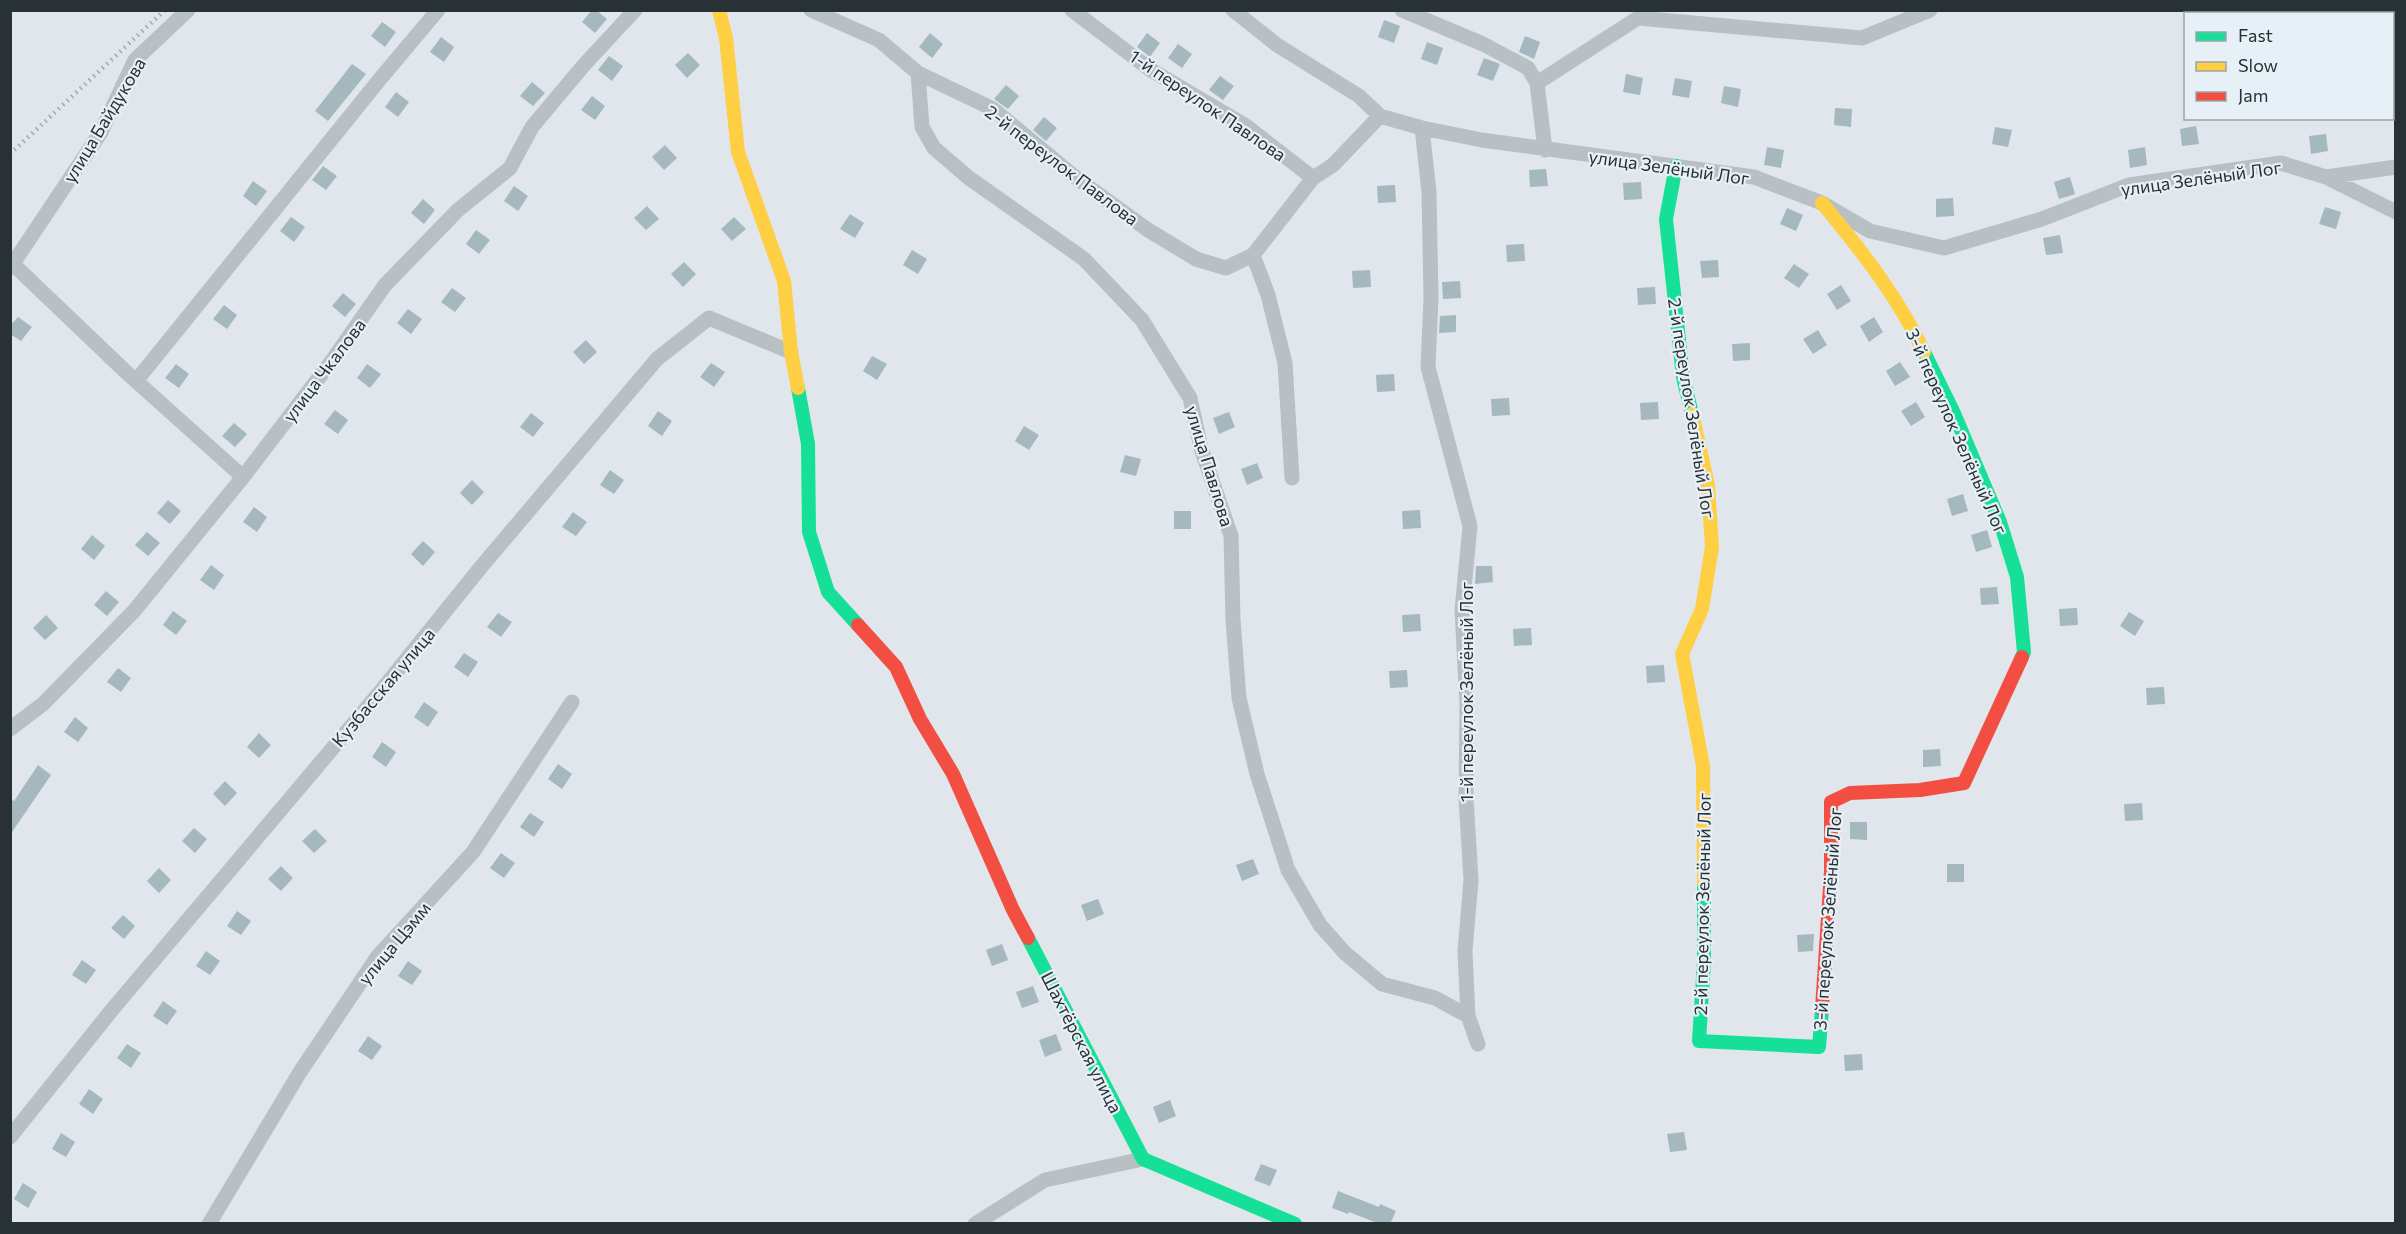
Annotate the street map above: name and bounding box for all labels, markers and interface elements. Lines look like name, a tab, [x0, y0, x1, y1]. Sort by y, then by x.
legend	[2184, 12, 2394, 120]
text: Fast	[2238, 24, 2273, 46]
street label: 1-й переулок Павлова	[1126, 44, 1290, 166]
street label: улица Байдукова	[58, 53, 150, 187]
text: Slow	[2238, 54, 2278, 76]
text: Jam	[2238, 84, 2268, 106]
street label: 2-й переулок Павлова	[981, 100, 1143, 230]
street label: улица Зелёный Лог	[1587, 145, 1751, 189]
street label: улица Зелёный Лог	[2119, 156, 2283, 200]
street label: 2-й переулок Зелёный Лог	[1664, 296, 1720, 520]
street label: улица Чкалова	[278, 314, 370, 426]
street label: 3-й переулок Зелёный Лог	[1902, 325, 2012, 537]
street label: улица Павлова	[1181, 403, 1239, 529]
street label: 1-й переулок Зелёный Лог	[1455, 582, 1477, 802]
street label: Кузбасская улица	[327, 623, 439, 751]
street label: 2-й переулок Зелёный Лог	[1689, 792, 1715, 1016]
street label: 3-й переулок Зелёный Лог	[1808, 807, 1846, 1031]
street label: улица Цэмм	[353, 897, 435, 989]
street label: Шахтёрская улица	[1037, 967, 1127, 1117]

